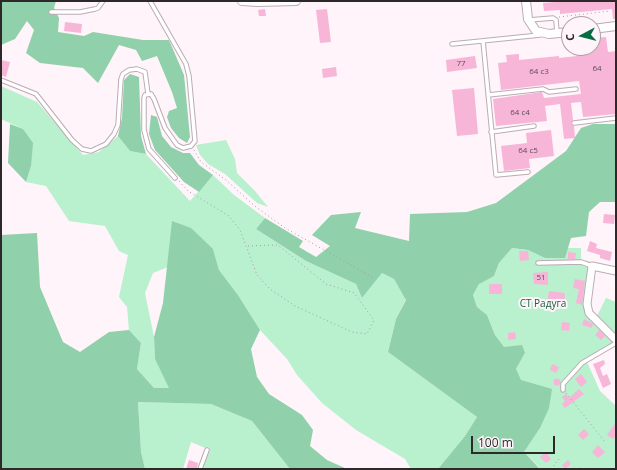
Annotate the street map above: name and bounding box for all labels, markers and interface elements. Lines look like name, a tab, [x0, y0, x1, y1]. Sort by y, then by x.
north arrow	[561, 16, 601, 56]
text: С	[562, 33, 577, 42]
house number: 77	[456, 59, 466, 69]
house number: 64	[592, 64, 602, 74]
house number: 64 с3	[529, 67, 549, 77]
house number: 64 с4	[510, 108, 530, 118]
house number: 64 с5	[518, 146, 538, 156]
house number: 51	[536, 273, 546, 283]
park label: СТ Радуга	[520, 298, 566, 310]
scale bar	[473, 428, 557, 454]
text: 100 m	[478, 434, 513, 451]

